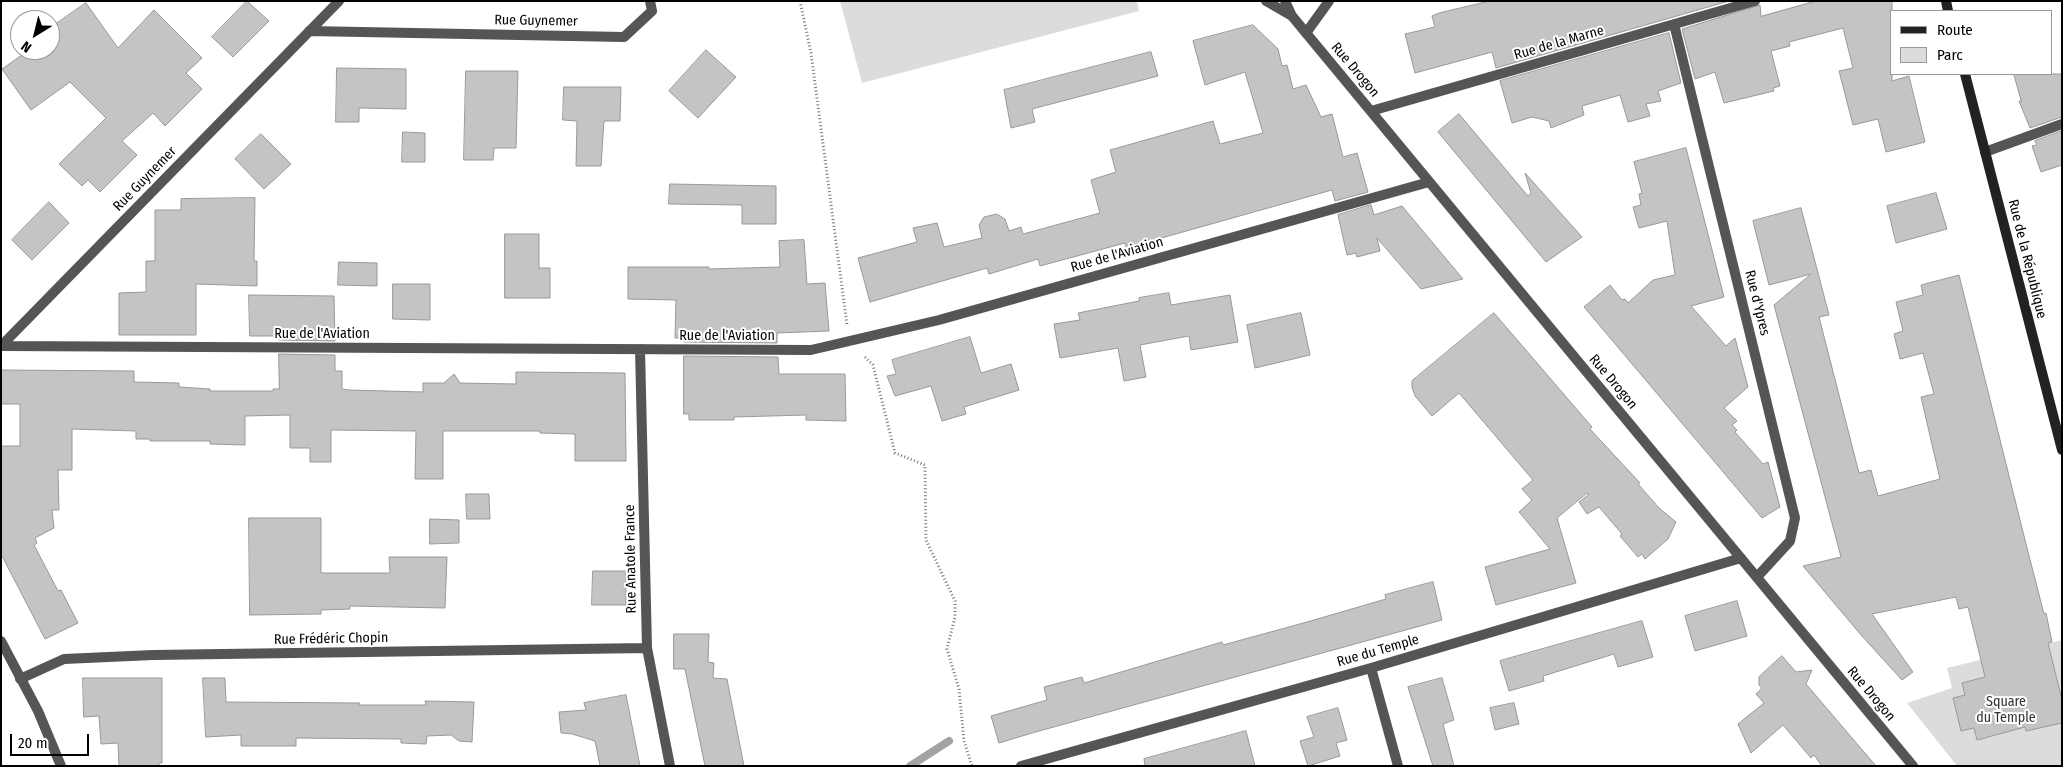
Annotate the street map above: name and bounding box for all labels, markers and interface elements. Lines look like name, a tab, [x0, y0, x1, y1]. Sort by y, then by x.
north arrow	[10, 10, 60, 60]
legend	[1890, 10, 2053, 75]
street label: Rue Guynemer	[494, 12, 578, 30]
text: Route	[1937, 21, 1973, 39]
street label: Rue de la Marne	[1512, 22, 1606, 64]
text: N	[18, 37, 35, 56]
street label: Rue Drogon	[1327, 39, 1383, 101]
text: Parc	[1937, 46, 1963, 64]
street label: Rue Guynemer	[110, 143, 180, 215]
street label: Rue de la République	[2004, 198, 2050, 320]
street label: Rue de l'Aviation	[1069, 234, 1165, 276]
street label: Rue d'Ypres	[1741, 269, 1773, 337]
street label: Rue de l'Aviation	[274, 326, 370, 342]
street label: Rue de l'Aviation	[679, 328, 775, 344]
street label: Rue Drogon	[1585, 351, 1641, 413]
street label: Rue Anatole France	[622, 504, 640, 614]
street label: Rue Frédéric Chopin	[274, 630, 388, 648]
street label: Rue du Temple	[1335, 631, 1421, 671]
street label: Rue Drogon	[1843, 663, 1899, 725]
park label: Square du Temple	[1976, 694, 2036, 726]
scale bar	[12, 724, 91, 756]
text: 20 m	[18, 734, 48, 752]

